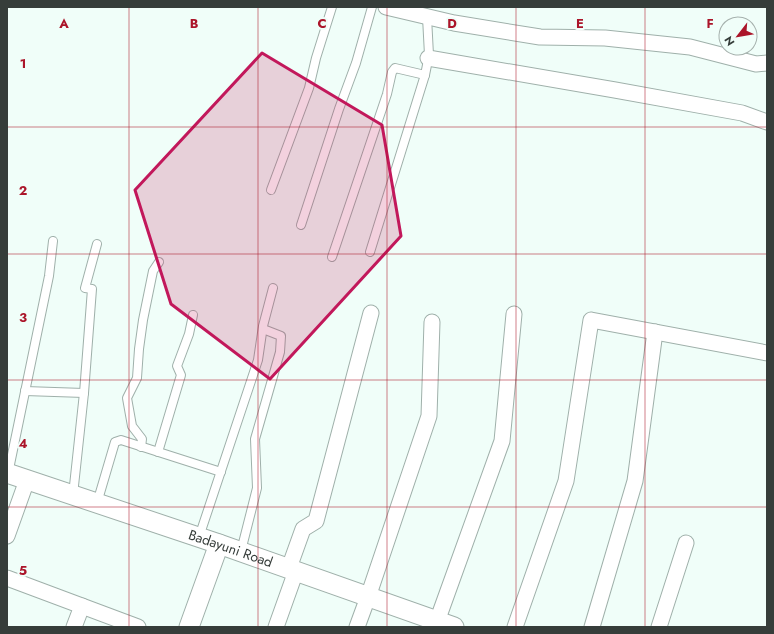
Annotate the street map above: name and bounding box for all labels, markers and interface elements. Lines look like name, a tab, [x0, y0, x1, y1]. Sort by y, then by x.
text: A	[58, 14, 69, 33]
text: B	[190, 14, 199, 33]
text: C	[317, 14, 327, 33]
text: D	[447, 14, 457, 33]
text: E	[576, 14, 584, 33]
text: F	[706, 14, 714, 33]
north arrow	[718, 16, 758, 56]
text: N	[720, 33, 739, 49]
text: 1	[20, 54, 26, 73]
text: 2	[19, 181, 27, 200]
text: 3	[19, 308, 27, 327]
text: 4	[18, 434, 28, 453]
street label: Badayuni Road	[186, 524, 276, 572]
text: 5	[19, 561, 27, 580]

